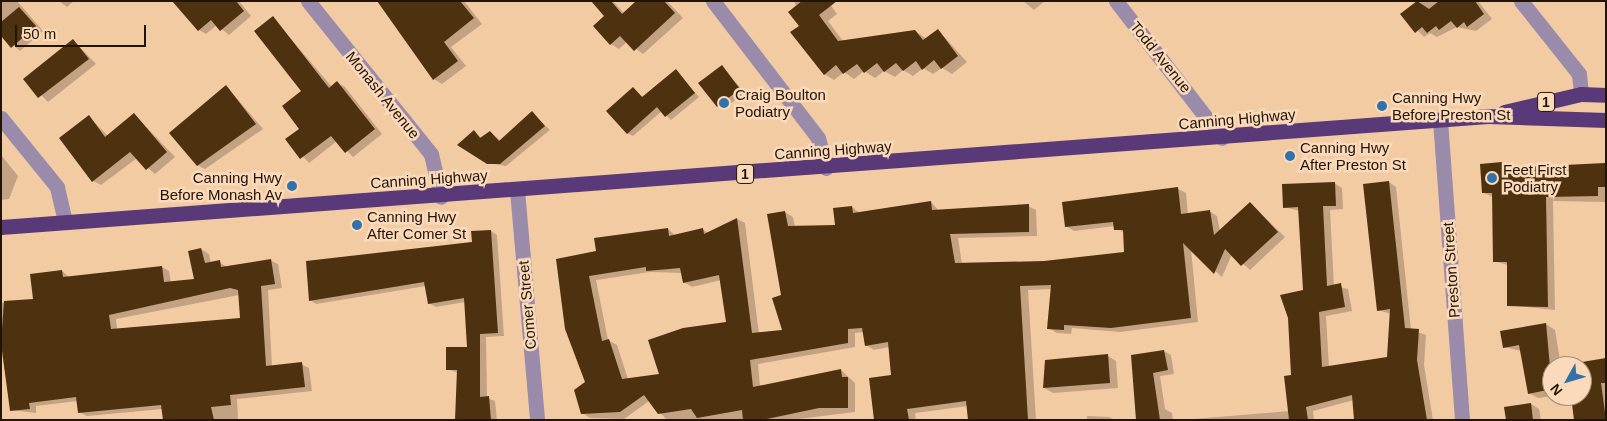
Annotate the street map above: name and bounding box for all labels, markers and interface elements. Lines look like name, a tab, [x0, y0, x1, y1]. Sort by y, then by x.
scale bar	[18, 15, 149, 47]
street label: Todd Avenue	[1127, 17, 1195, 97]
text: 50 m	[23, 25, 56, 42]
street label: Monash Avenue	[342, 47, 424, 143]
place label: Craig Boulton Podiatry	[735, 85, 826, 120]
place label: Canning Hwy Before Preston St	[1392, 88, 1510, 123]
road number: 1	[1536, 90, 1556, 114]
marker: Craig Boulton Podiatry	[717, 96, 731, 110]
marker: Canning Hwy Before Preston St	[1376, 100, 1388, 112]
street label: Canning Highway	[1178, 105, 1296, 133]
street label: Canning Highway	[774, 137, 892, 163]
place label: Canning Hwy After Preston St	[1300, 138, 1406, 173]
marker: Canning Hwy After Preston St	[1284, 150, 1296, 162]
place label: Feet First Podiatry	[1503, 160, 1566, 195]
road number: 1	[735, 162, 755, 185]
street label: Canning Highway	[370, 166, 488, 192]
place label: Canning Hwy Before Monash Av	[159, 168, 282, 203]
marker: Feet First Podiatry	[1485, 171, 1499, 185]
marker: Canning Hwy Before Monash Av	[286, 180, 298, 192]
place label: Canning Hwy After Comer St	[367, 207, 466, 242]
marker: Canning Hwy After Comer St	[351, 219, 363, 231]
street label: Preston Street	[1439, 222, 1463, 318]
street label: Comer Street	[514, 260, 540, 350]
north arrow	[1542, 356, 1592, 406]
text: N	[1547, 381, 1566, 399]

